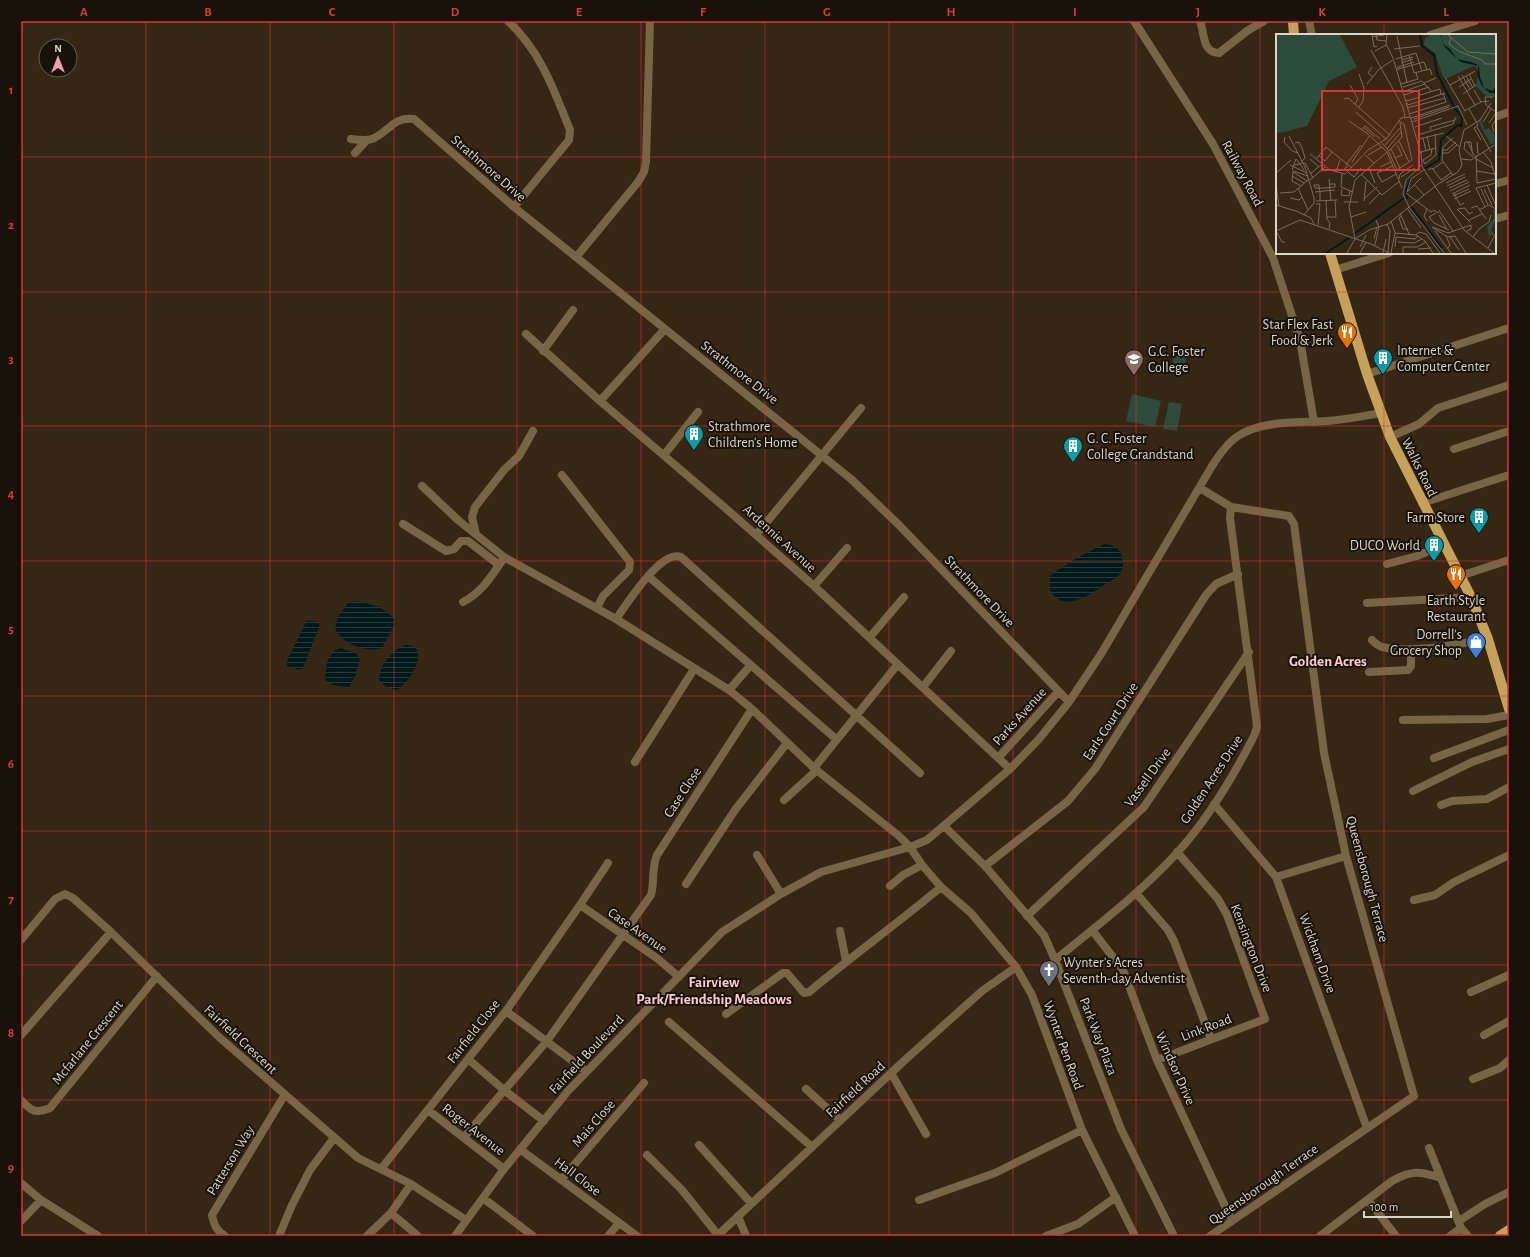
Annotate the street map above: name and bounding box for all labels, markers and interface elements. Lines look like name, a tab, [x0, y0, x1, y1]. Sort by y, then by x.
text: A	[80, 6, 88, 19]
text: B	[204, 6, 212, 19]
text: C	[329, 6, 336, 19]
text: D	[451, 6, 460, 19]
text: E	[576, 6, 583, 19]
text: F	[700, 6, 707, 19]
text: G	[823, 6, 831, 19]
text: H	[946, 6, 956, 19]
text: I	[1073, 6, 1077, 19]
text: J	[1196, 6, 1200, 19]
text: K	[1318, 6, 1326, 19]
text: L	[1443, 6, 1449, 19]
inset map	[1276, 34, 1496, 254]
north arrow	[38, 38, 78, 78]
text: N	[54, 43, 62, 54]
text: 1	[9, 84, 13, 97]
street label: Strathmore Drive	[448, 133, 528, 205]
street label: Railway Road	[1219, 138, 1265, 209]
text: 2	[8, 219, 14, 232]
place label: Star Flex Fast Food & Jerk	[1263, 318, 1334, 348]
restaurant icon: Star Flex Fast Food & Jerk	[1336, 321, 1358, 349]
street label: Strathmore Drive	[698, 338, 781, 407]
place label: Internet & Computer Center	[1397, 344, 1490, 374]
place label: G.C. Foster College	[1148, 345, 1205, 375]
building icon: Internet & Computer Center	[1372, 347, 1394, 375]
school or university icon: G.C. Foster College	[1123, 348, 1145, 376]
text: 3	[8, 353, 14, 366]
place label: Strathmore Children's Home	[708, 420, 797, 450]
building icon: Strathmore Children's Home	[683, 423, 705, 451]
place label: G. C. Foster College Grandstand	[1087, 432, 1193, 462]
building icon: G. C. Foster College Grandstand	[1062, 435, 1084, 463]
street label: Walks Road	[1399, 436, 1439, 499]
text: 4	[8, 488, 15, 501]
street label: Ardennie Avenue	[740, 502, 819, 575]
building icon: Farm Store	[1468, 506, 1490, 534]
place label: Farm Store	[1406, 511, 1465, 525]
building icon: DUCO World	[1423, 534, 1445, 562]
place label: DUCO World	[1350, 539, 1420, 553]
street label: Strathmore Drive	[942, 553, 1017, 630]
restaurant icon: Earth Style Restaurant	[1445, 563, 1467, 591]
place label: Earth Style Restaurant	[1426, 594, 1486, 624]
text: 5	[8, 623, 14, 636]
place label: Dorrell's Grocery Shop	[1390, 628, 1462, 658]
shop icon: Dorrell's Grocery Shop	[1465, 631, 1487, 659]
district label: Golden Acres	[1289, 654, 1367, 669]
street label: Earls Court Drive	[1081, 680, 1141, 763]
street label: Parks Avenue	[990, 685, 1049, 748]
street label: Golden Acres Drive	[1178, 733, 1246, 826]
street label: Vassell Drive	[1122, 746, 1174, 810]
text: 6	[8, 758, 14, 771]
street label: Case Close	[661, 765, 704, 820]
street label: Queensborough Terrace	[1343, 815, 1391, 944]
text: 7	[8, 893, 14, 906]
street label: Kensington Drive	[1228, 902, 1274, 994]
street label: Case Avenue	[605, 905, 670, 956]
street label: Wickham Drive	[1296, 912, 1338, 995]
place label: Wynter's Acres Seventh-day Adventist	[1063, 956, 1186, 986]
church icon: Wynter's Acres Seventh-day Adventist	[1038, 959, 1060, 987]
district label: Fairview Park/Friendship Meadows	[636, 975, 792, 1007]
street label: Park Way Plaza	[1077, 995, 1120, 1078]
street label: Fairfield Close	[445, 997, 503, 1066]
street label: Mcfarlane Crescent	[50, 998, 126, 1087]
street label: Wynter Pen Road	[1041, 999, 1086, 1092]
street label: Fairfield Crescent	[201, 1003, 280, 1077]
street label: Fairfield Boulevard	[547, 1012, 627, 1097]
street label: Link Road	[1179, 1012, 1234, 1044]
text: 8	[8, 1027, 14, 1040]
street label: Windsor Drive	[1153, 1030, 1197, 1107]
street label: Fairfield Road	[823, 1059, 888, 1120]
street label: Mais Close	[570, 1097, 618, 1150]
street label: Roger Avenue	[439, 1101, 507, 1158]
street label: Patterson Way	[205, 1123, 257, 1198]
street label: Queensborough Terrace	[1206, 1142, 1321, 1228]
street label: Hall Close	[552, 1155, 603, 1199]
text: 9	[8, 1162, 14, 1175]
scale bar	[1364, 1193, 1451, 1219]
text: 100 m	[1370, 1201, 1398, 1213]

